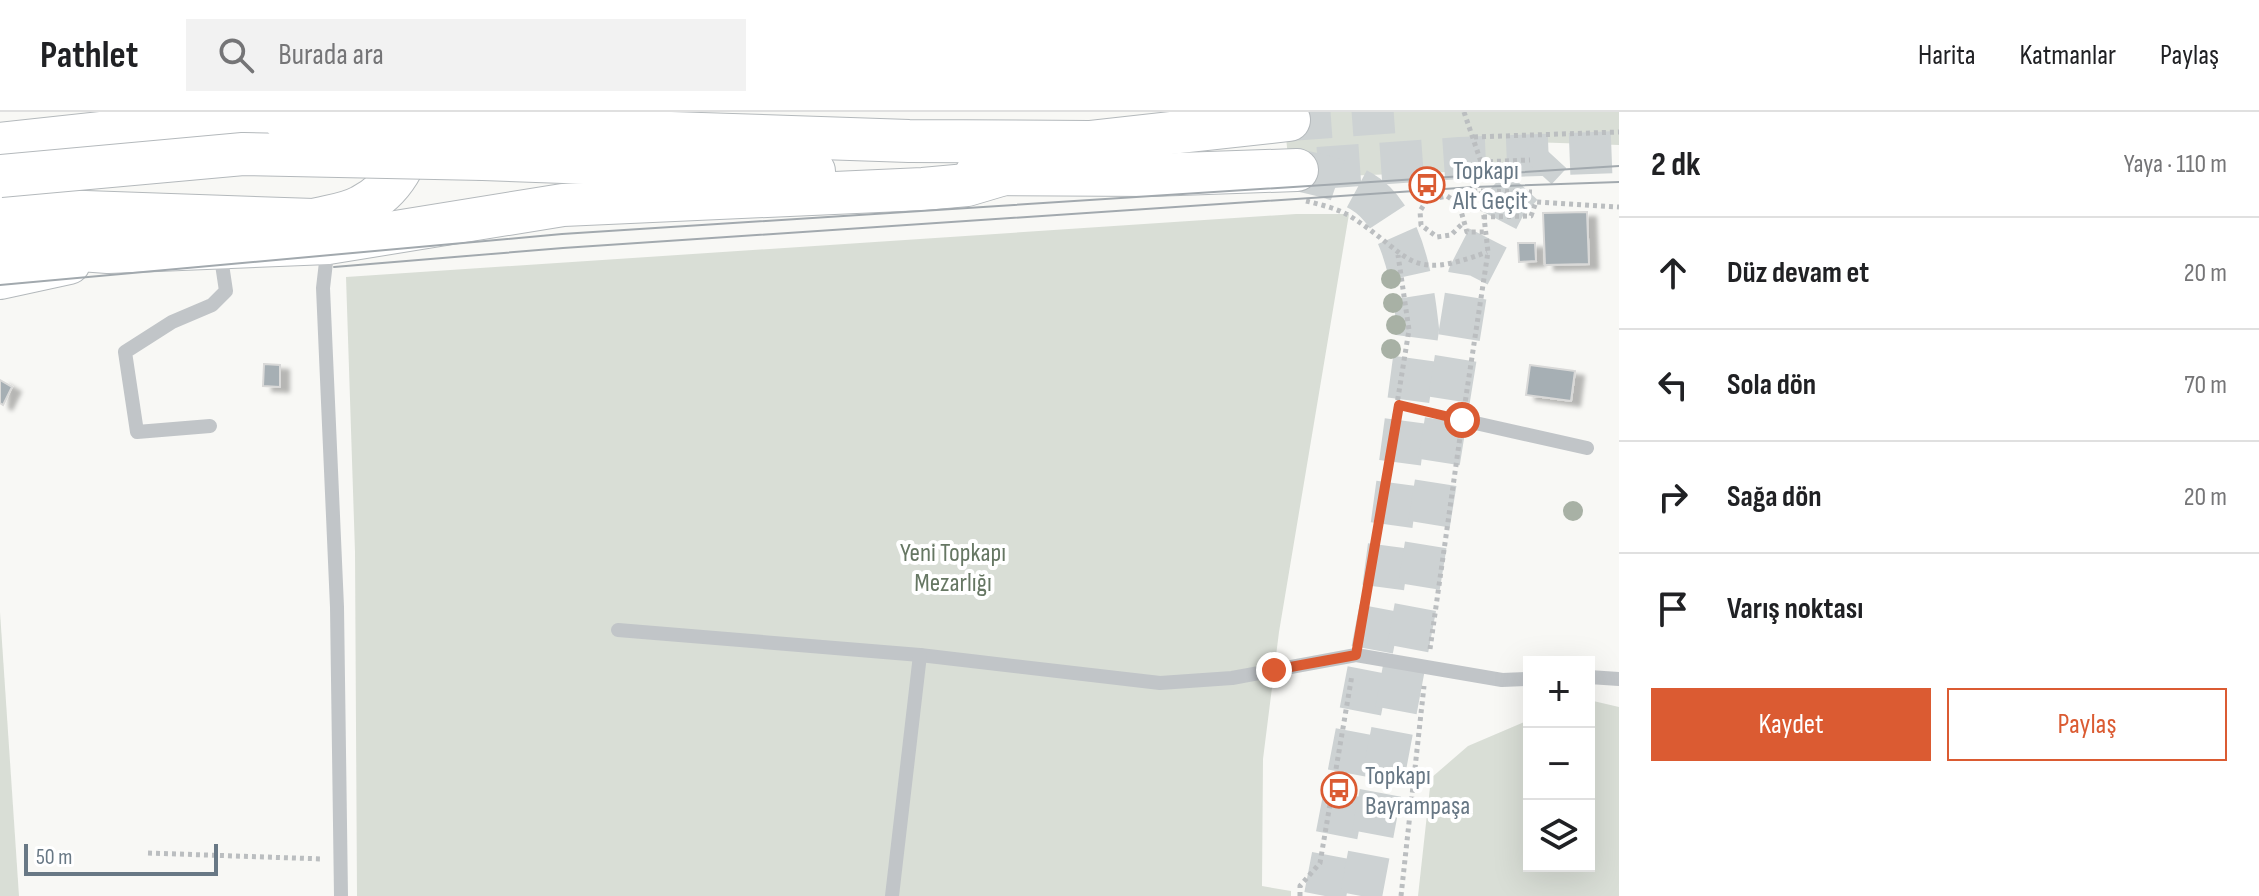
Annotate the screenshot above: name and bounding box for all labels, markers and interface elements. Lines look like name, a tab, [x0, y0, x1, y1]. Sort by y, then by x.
search box	[186, 19, 746, 91]
text: Pathlet	[40, 33, 138, 78]
icon: search	[214, 33, 258, 77]
text: Burada ara	[278, 37, 384, 73]
text: Harita	[1918, 39, 1976, 72]
text: Katmanlar	[2020, 39, 2116, 72]
text: Paylaş	[2160, 39, 2219, 72]
text: 2 dk	[1651, 144, 1700, 185]
text: Yaya · 110 m	[2124, 149, 2227, 180]
place label: Topkapı Alt Geçit	[1452, 156, 1528, 217]
bus stop icon: Topkapı Alt Geçit	[1408, 166, 1446, 204]
icon: ahead	[1651, 251, 1695, 295]
text: Düz devam et	[1727, 255, 1869, 291]
text: 20 m	[2184, 258, 2227, 289]
icon: left	[1651, 363, 1695, 407]
text: Sola dön	[1727, 367, 1816, 403]
text: 70 m	[2184, 370, 2227, 401]
route start	[1444, 402, 1480, 438]
icon: right	[1651, 475, 1695, 519]
text: Sağa dön	[1727, 479, 1822, 515]
text: 20 m	[2184, 482, 2227, 513]
park label: Yeni Topkapı Mezarlığı	[900, 538, 1006, 599]
icon: arrive	[1651, 587, 1695, 631]
text: Varış noktası	[1727, 591, 1863, 627]
route end	[1256, 652, 1292, 688]
map controls	[1523, 656, 1595, 872]
button: +	[1523, 656, 1595, 728]
button: Kaydet	[1651, 688, 1931, 761]
button: Paylaş	[1947, 688, 2227, 761]
button: −	[1523, 728, 1595, 800]
place label: Topkapı Bayrampaşa	[1365, 761, 1470, 822]
bus stop icon: Topkapı Bayrampaşa	[1320, 771, 1358, 809]
button: layers	[1523, 800, 1595, 872]
scale bar	[24, 840, 218, 876]
text: 50 m	[36, 844, 72, 871]

